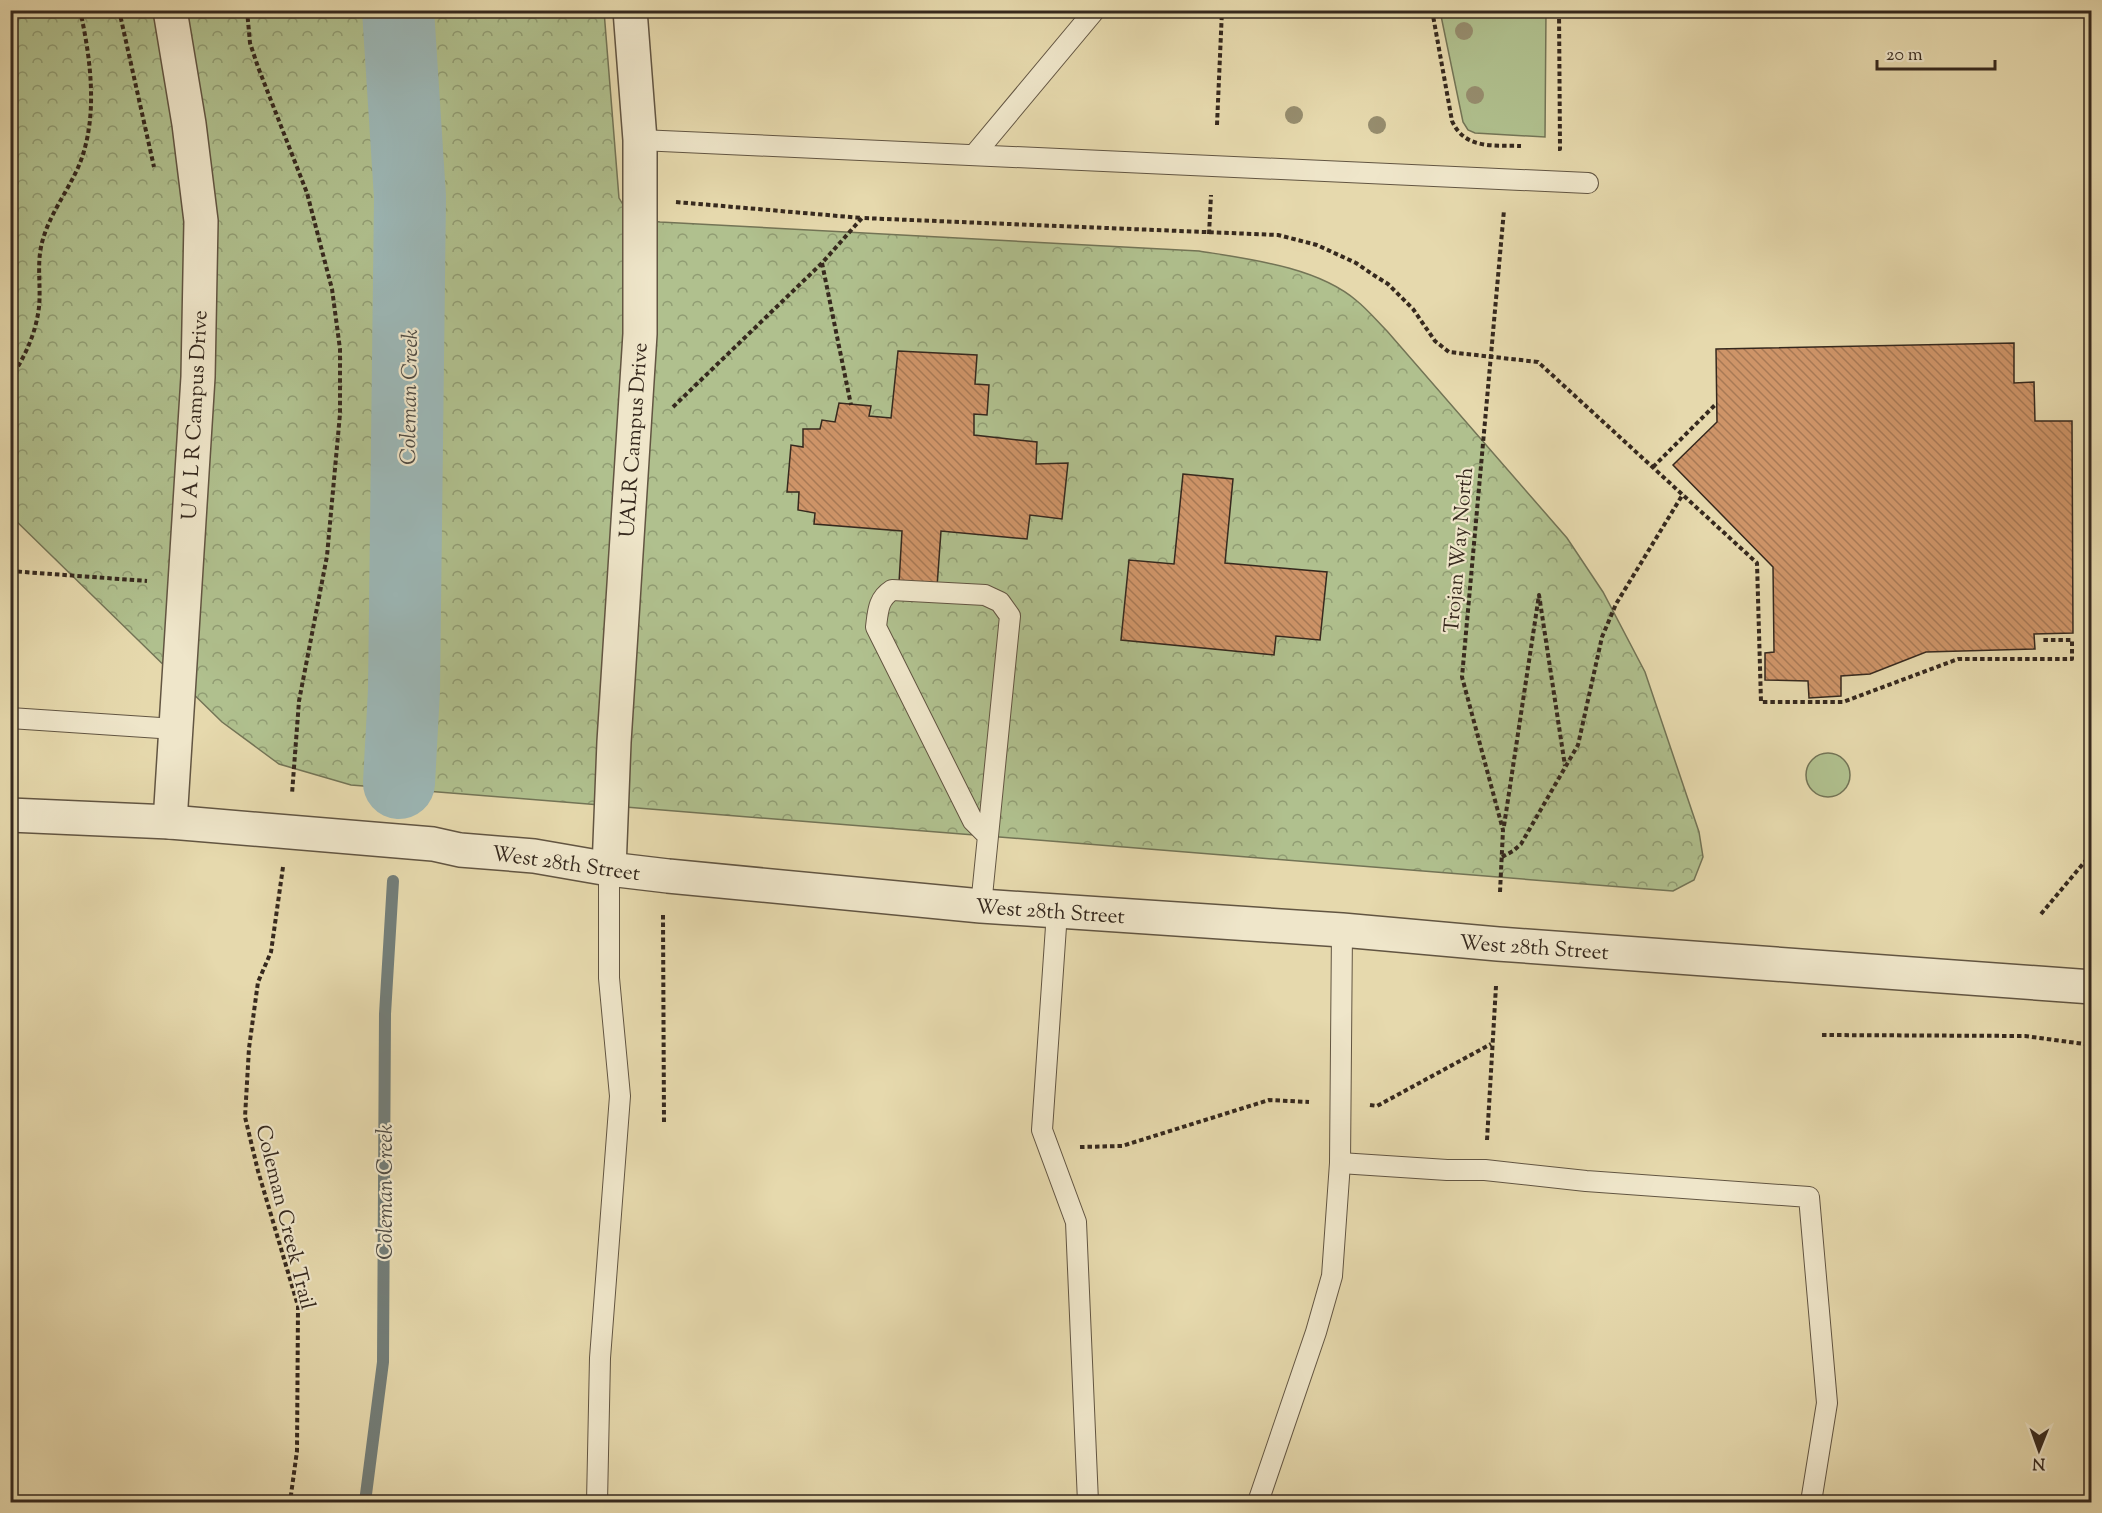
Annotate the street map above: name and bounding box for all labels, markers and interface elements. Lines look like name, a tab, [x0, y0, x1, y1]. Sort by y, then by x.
scale bar	[1877, 33, 1996, 71]
text: 20 m	[1886, 43, 1923, 69]
street label: U A L R Campus Drive	[176, 309, 216, 521]
water label: Coleman Creek	[394, 329, 428, 465]
street label: UALR Campus Drive	[613, 342, 657, 539]
street label: Trojan Way North	[1438, 466, 1482, 634]
street label: West 28th Street	[490, 840, 642, 890]
street label: West 28th Street	[974, 893, 1125, 933]
street label: West 28th Street	[1458, 929, 1609, 969]
street label: Coleman Creek Trail	[247, 1122, 322, 1313]
water label: Coleman Creek	[371, 1124, 403, 1260]
north arrow	[2009, 1420, 2069, 1480]
text: N	[2032, 1451, 2045, 1474]

